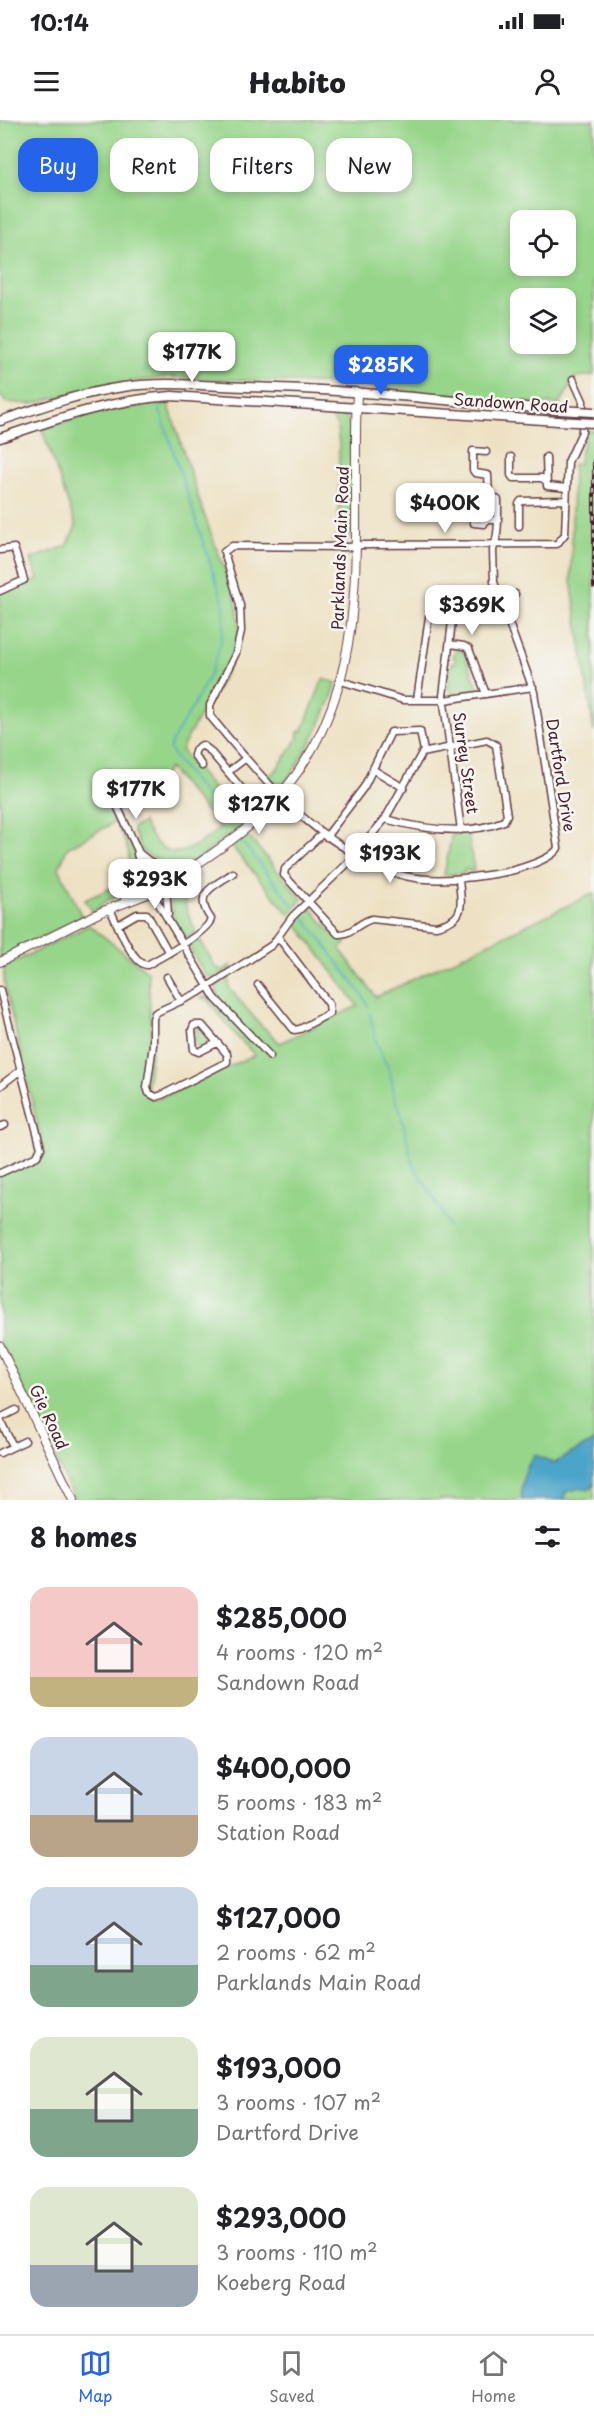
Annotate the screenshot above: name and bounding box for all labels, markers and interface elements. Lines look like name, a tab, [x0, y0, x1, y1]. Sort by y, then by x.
text: 10:14	[30, 5, 89, 38]
text: Habito	[248, 61, 346, 102]
icon: menu	[30, 65, 63, 98]
icon: person	[531, 65, 564, 98]
chip: Buy	[18, 138, 98, 192]
chip: Rent	[110, 138, 198, 192]
chip: Filters	[210, 138, 314, 192]
chip: New	[326, 138, 412, 192]
map controls	[510, 210, 576, 354]
button: locate	[510, 210, 576, 276]
button: layers	[510, 288, 576, 354]
pin: $177K	[150, 332, 234, 383]
text: $177K	[162, 336, 222, 366]
pin: $285K	[339, 345, 423, 396]
text: $285K	[348, 349, 414, 379]
street label: Sandown Road	[453, 386, 569, 418]
street label: Parklands Main Road	[324, 465, 354, 630]
pin: $400K	[403, 483, 487, 534]
text: $400K	[410, 487, 480, 517]
pin: $369K	[430, 585, 514, 636]
text: $369K	[439, 589, 505, 619]
street label: Surrey Street	[448, 711, 486, 816]
street label: Dartford Drive	[541, 717, 583, 833]
pin: $177K	[94, 769, 178, 820]
text: $177K	[106, 773, 166, 803]
pin: $127K	[217, 784, 301, 835]
text: $127K	[228, 788, 290, 818]
pin: $193K	[348, 833, 432, 884]
text: $193K	[359, 837, 421, 867]
pin: $293K	[113, 859, 197, 910]
text: $293K	[122, 863, 188, 893]
street label: Gie Road	[24, 1380, 75, 1453]
text: 8 homes	[30, 1517, 137, 1556]
icon: filters	[531, 1520, 564, 1553]
text: $285,000	[216, 1598, 347, 1637]
icon: home	[78, 1611, 150, 1683]
text: 4 rooms · 120 m²	[216, 1637, 383, 1667]
text: Sandown Road	[216, 1667, 360, 1697]
text: $400,000	[216, 1748, 351, 1787]
icon: home	[78, 1761, 150, 1833]
text: 5 rooms · 183 m²	[216, 1787, 382, 1817]
text: Station Road	[216, 1817, 340, 1847]
text: $127,000	[216, 1898, 341, 1937]
icon: home	[78, 1911, 150, 1983]
text: 2 rooms · 62 m²	[216, 1937, 376, 1967]
text: Parklands Main Road	[216, 1967, 421, 1997]
text: $193,000	[216, 2048, 341, 2087]
icon: home	[78, 2061, 150, 2133]
text: 3 rooms · 107 m²	[216, 2087, 381, 2117]
text: Dartford Drive	[216, 2117, 359, 2147]
text: $293,000	[216, 2198, 346, 2237]
icon: home	[78, 2211, 150, 2283]
text: 3 rooms · 110 m²	[216, 2237, 378, 2267]
text: Koeberg Road	[216, 2267, 346, 2297]
tab: Map	[78, 2347, 113, 2407]
tab: Saved	[269, 2347, 315, 2407]
tab: Home	[471, 2347, 516, 2407]

